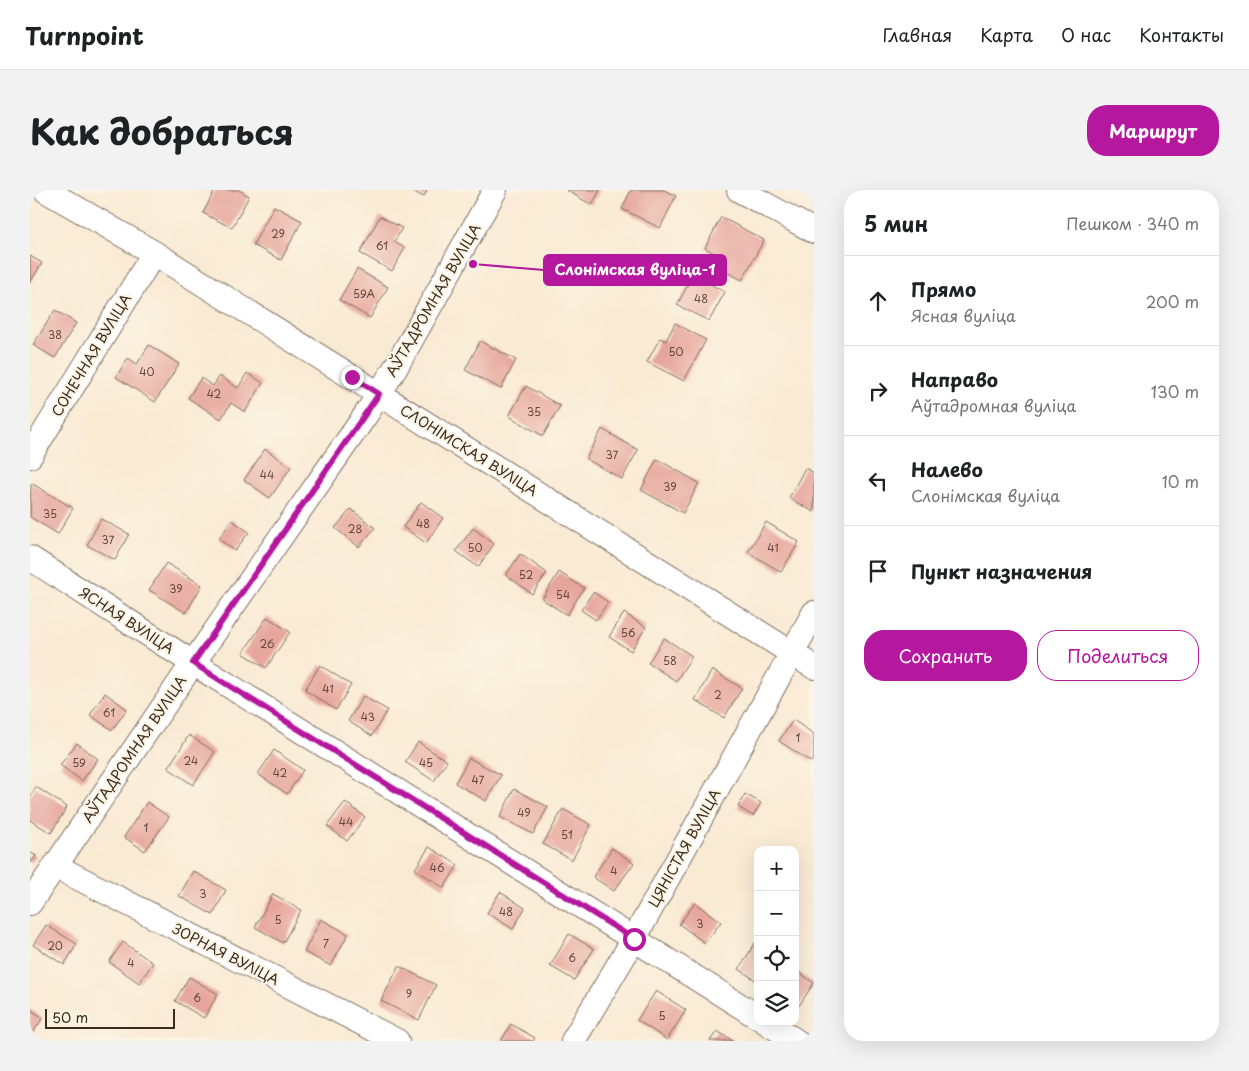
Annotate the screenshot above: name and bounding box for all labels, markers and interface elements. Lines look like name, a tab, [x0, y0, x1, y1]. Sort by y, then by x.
text: Turnpoint	[25, 17, 144, 53]
text: Главная	[883, 21, 952, 48]
text: Карта	[980, 21, 1033, 48]
text: О нас	[1061, 21, 1111, 48]
text: Контакты	[1139, 21, 1224, 48]
text: Как добраться	[30, 104, 294, 157]
button: Маршрут	[1087, 105, 1219, 156]
text: 5 мин	[864, 207, 928, 239]
text: Пешком · 340 m	[1066, 211, 1199, 235]
street label: АЎТАДРОМНАЯ ВУЛІЦА	[380, 219, 486, 380]
house number: 29	[271, 225, 285, 242]
house number: 61	[376, 237, 388, 254]
callout: Слонімская вуліца-1	[544, 255, 726, 285]
text: Слонімская вуліца-1	[554, 257, 716, 280]
text: Прямо	[911, 275, 976, 303]
house number: 59А	[353, 285, 375, 302]
icon: ahead	[864, 287, 892, 315]
street label: СОНЕЧНАЯ ВУЛІЦА	[46, 289, 136, 420]
text: 200 m	[1146, 289, 1199, 313]
house number: 48	[694, 290, 708, 307]
text: Ясная вуліца	[911, 303, 1016, 327]
house number: 38	[48, 326, 62, 343]
house number: 50	[668, 343, 684, 360]
house number: 40	[139, 363, 155, 380]
text: Направо	[911, 365, 998, 393]
route end	[341, 366, 364, 389]
icon: right	[864, 377, 892, 405]
text: 130 m	[1151, 379, 1199, 403]
house number: 42	[207, 385, 222, 402]
text: Аўтадромная вуліца	[911, 393, 1076, 417]
street label: СЛОНІМСКАЯ ВУЛІЦА	[396, 399, 542, 501]
house number: 35	[527, 403, 541, 420]
house number: 37	[606, 446, 619, 463]
text: Налево	[911, 455, 983, 483]
house number: 44	[260, 466, 274, 483]
icon: left	[864, 467, 892, 495]
text: 10 m	[1162, 469, 1199, 493]
house number: 39	[663, 478, 677, 495]
text: Слонімская вуліца	[911, 483, 1060, 507]
house number: 35	[43, 505, 57, 522]
house number: 48	[416, 515, 430, 532]
house number: 28	[348, 520, 362, 537]
house number: 37	[102, 531, 115, 548]
house number: 50	[467, 539, 483, 556]
house number: 41	[767, 539, 779, 556]
icon: arrive	[864, 557, 892, 585]
text: Пункт назначения	[911, 557, 1092, 585]
house number: 52	[519, 566, 533, 583]
house number: 39	[169, 580, 183, 597]
street label: ЯСНАЯ ВУЛІЦА	[76, 581, 179, 659]
house number: 54	[556, 586, 570, 603]
house number: 56	[621, 624, 636, 641]
button: Сохранить	[864, 630, 1027, 681]
button: Поделиться	[1037, 630, 1199, 681]
house number: 26	[259, 635, 275, 652]
house number: 58	[663, 652, 677, 669]
street label: АЎТАДРОМНАЯ ВУЛІЦА	[77, 671, 191, 827]
house number: 41	[322, 680, 334, 697]
house number: 2	[714, 686, 722, 703]
house number: 61	[103, 704, 115, 721]
house number: 43	[361, 708, 375, 725]
house number: 1	[796, 729, 801, 746]
house number: 24	[184, 752, 198, 769]
house number: 59	[72, 754, 86, 771]
house number: 45	[419, 754, 433, 771]
house number: 42	[273, 764, 288, 781]
house number: 47	[472, 771, 485, 788]
street label: ЦЯНІСТАЯ ВУЛІЦА	[643, 785, 725, 911]
house number: 49	[517, 804, 531, 821]
house number: 44	[339, 813, 353, 830]
house number: 1	[144, 819, 149, 836]
house number: 51	[561, 826, 573, 843]
map controls	[754, 846, 799, 1026]
button: +	[754, 846, 799, 891]
house number: 46	[430, 859, 445, 876]
house number: 4	[610, 862, 618, 879]
house number: 3	[199, 885, 207, 902]
button: −	[754, 891, 799, 936]
house number: 48	[499, 903, 513, 920]
house number: 5	[274, 911, 282, 928]
house number: 3	[696, 915, 704, 932]
street label: ЗОРНАЯ ВУЛІЦА	[169, 918, 283, 990]
route start	[623, 928, 646, 951]
house number: 7	[323, 935, 329, 952]
button: locate	[754, 936, 799, 981]
house number: 20	[47, 937, 63, 954]
house number: 6	[568, 949, 576, 966]
house number: 4	[127, 954, 135, 971]
button: layers	[754, 981, 799, 1026]
house number: 9	[406, 985, 412, 1002]
house number: 6	[193, 989, 201, 1006]
scale bar	[45, 1006, 175, 1029]
text: 50 m	[52, 1007, 88, 1028]
house number: 5	[658, 1007, 666, 1024]

